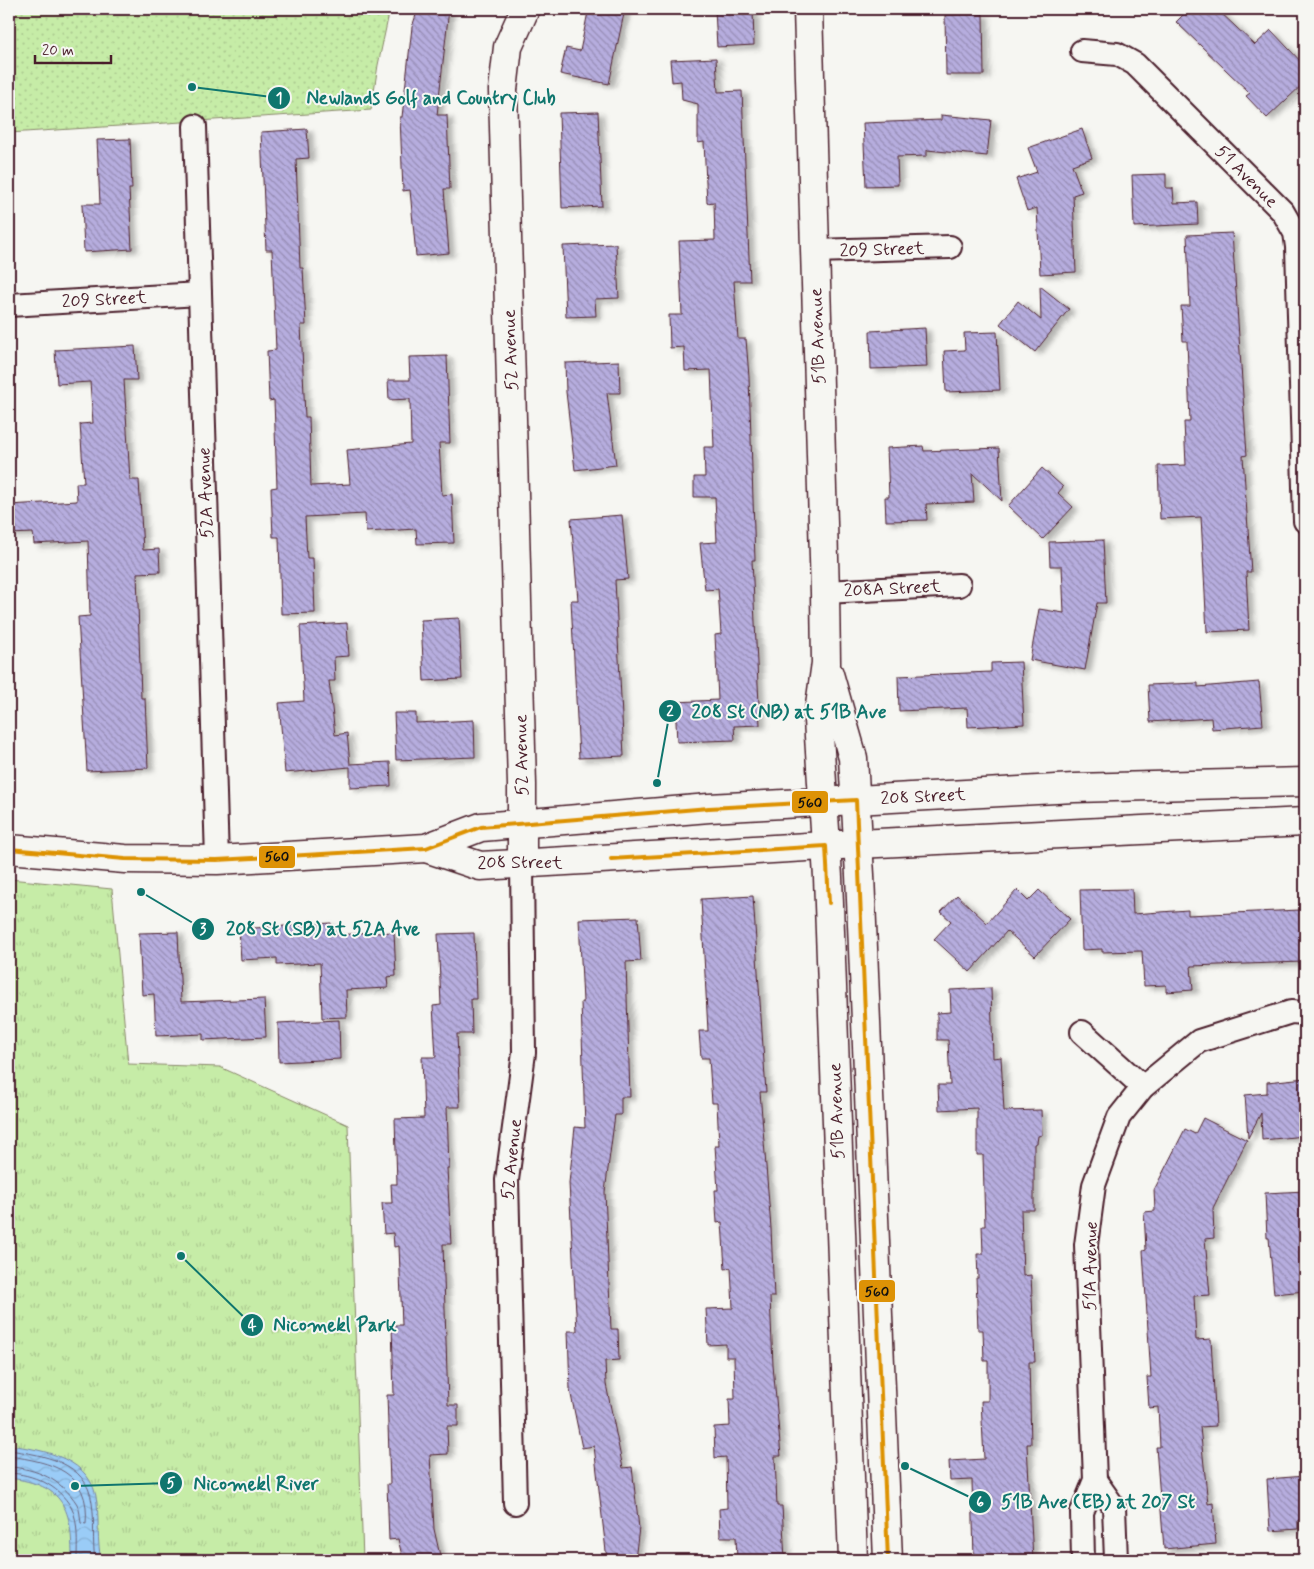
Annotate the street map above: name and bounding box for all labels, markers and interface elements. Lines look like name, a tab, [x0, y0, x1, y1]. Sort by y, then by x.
scale bar	[35, 32, 111, 64]
text: 20 m	[42, 41, 74, 61]
callout: Newlands Golf and Country Club	[267, 81, 570, 115]
text: Newlands Golf and Country Club	[306, 86, 556, 112]
text: 1	[276, 89, 282, 109]
street label: 51 Avenue	[1210, 140, 1283, 214]
street label: 209 Street	[839, 237, 925, 263]
street label: 209 Street	[61, 286, 148, 314]
street label: 51B Avenue	[804, 287, 832, 385]
street label: 52 Avenue	[498, 309, 524, 391]
street label: 52A Avenue	[192, 447, 220, 539]
street label: 208A Street	[843, 574, 942, 604]
callout: 208 St (NB) at 51B Ave	[657, 694, 896, 728]
text: 208 St (NB) at 51B Ave	[692, 700, 886, 725]
text: 2	[666, 702, 674, 722]
street label: 52 Avenue	[509, 714, 535, 796]
street label: 208 Street	[880, 783, 967, 811]
line badge: 560	[791, 790, 829, 814]
text: 560	[798, 794, 822, 812]
line badge: 560	[258, 845, 296, 869]
text: 560	[265, 848, 289, 866]
street label: 208 Street	[477, 851, 563, 875]
callout: 208 St (SB) at 52A Ave	[191, 912, 430, 946]
text: 208 St (SB) at 52A Ave	[226, 917, 420, 942]
text: 3	[200, 920, 207, 940]
street label: 51B Avenue	[823, 1062, 851, 1160]
street label: 52 Avenue	[496, 1117, 528, 1201]
street label: 51A Avenue	[1078, 1221, 1104, 1311]
line badge: 560	[858, 1279, 896, 1303]
text: 560	[865, 1283, 889, 1301]
callout: Nicomekl Park	[240, 1308, 405, 1342]
text: Nicomekl Park	[273, 1313, 397, 1338]
text: 4	[248, 1316, 257, 1336]
callout: Nicomekl River	[158, 1466, 328, 1500]
text: Nicomekl River	[194, 1472, 320, 1497]
text: 5	[166, 1474, 176, 1494]
callout: 51B Ave (EB) at 207 St	[967, 1485, 1205, 1519]
text: 51B Ave (EB) at 207 St	[1001, 1490, 1195, 1515]
text: 6	[976, 1493, 984, 1513]

